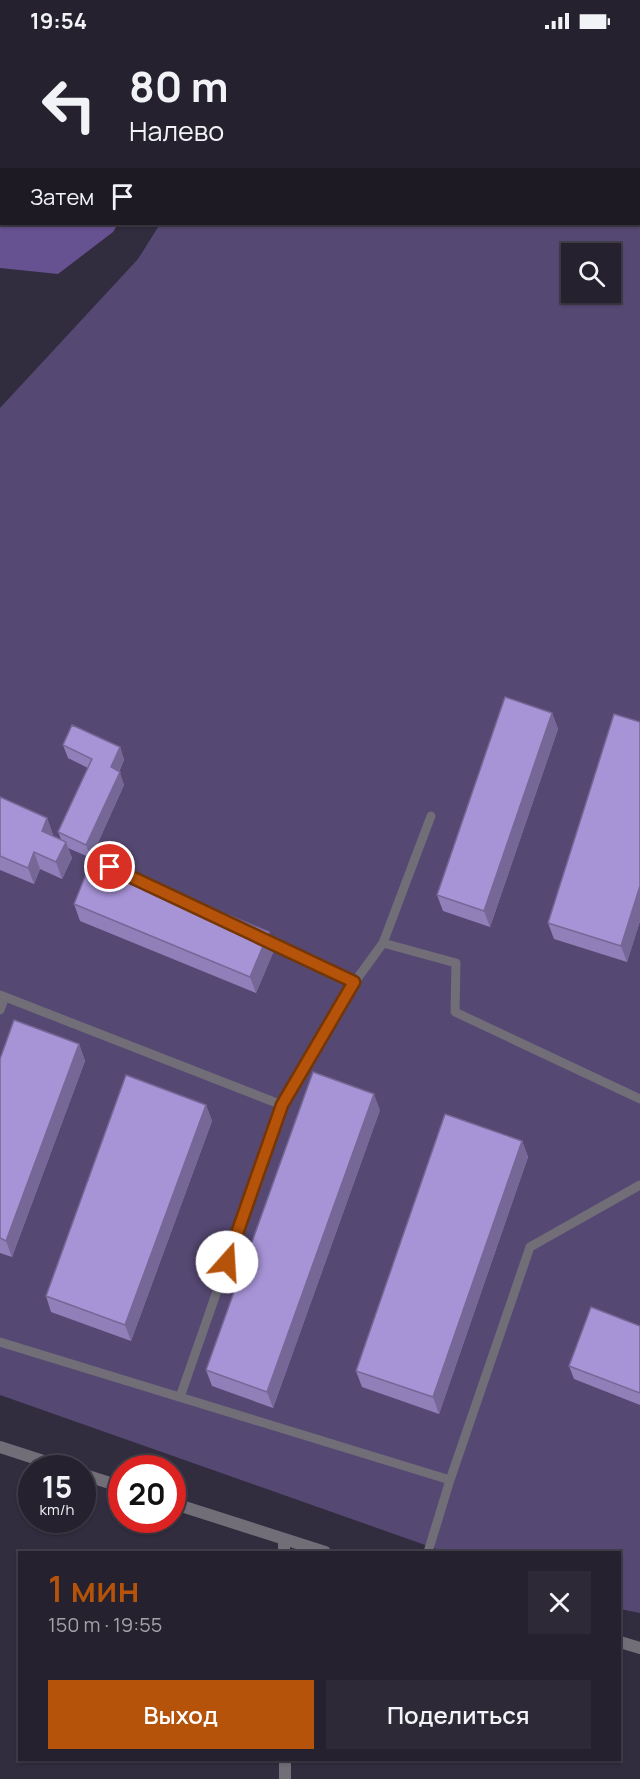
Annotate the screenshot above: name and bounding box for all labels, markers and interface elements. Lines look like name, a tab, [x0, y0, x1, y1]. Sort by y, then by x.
text: 19:54	[30, 6, 87, 36]
text: 80 m	[129, 57, 229, 115]
icon: left	[30, 66, 108, 144]
text: Налево	[129, 112, 224, 149]
icon: arrive	[106, 180, 139, 213]
text: Затем	[30, 182, 94, 212]
map controls	[561, 243, 621, 303]
button: search	[561, 243, 621, 303]
pin	[84, 841, 135, 892]
icon: arrive	[93, 850, 126, 883]
position arrow	[195, 1230, 259, 1294]
speed limit sign: 20	[108, 1455, 186, 1533]
text: 15	[42, 1466, 72, 1507]
text: km/h	[40, 1499, 74, 1520]
text: 1 мин	[48, 1564, 140, 1613]
button: close	[528, 1571, 591, 1634]
text: 150 m · 19:55	[48, 1611, 162, 1638]
button: Выход	[48, 1680, 314, 1749]
button: Поделиться	[326, 1680, 591, 1749]

